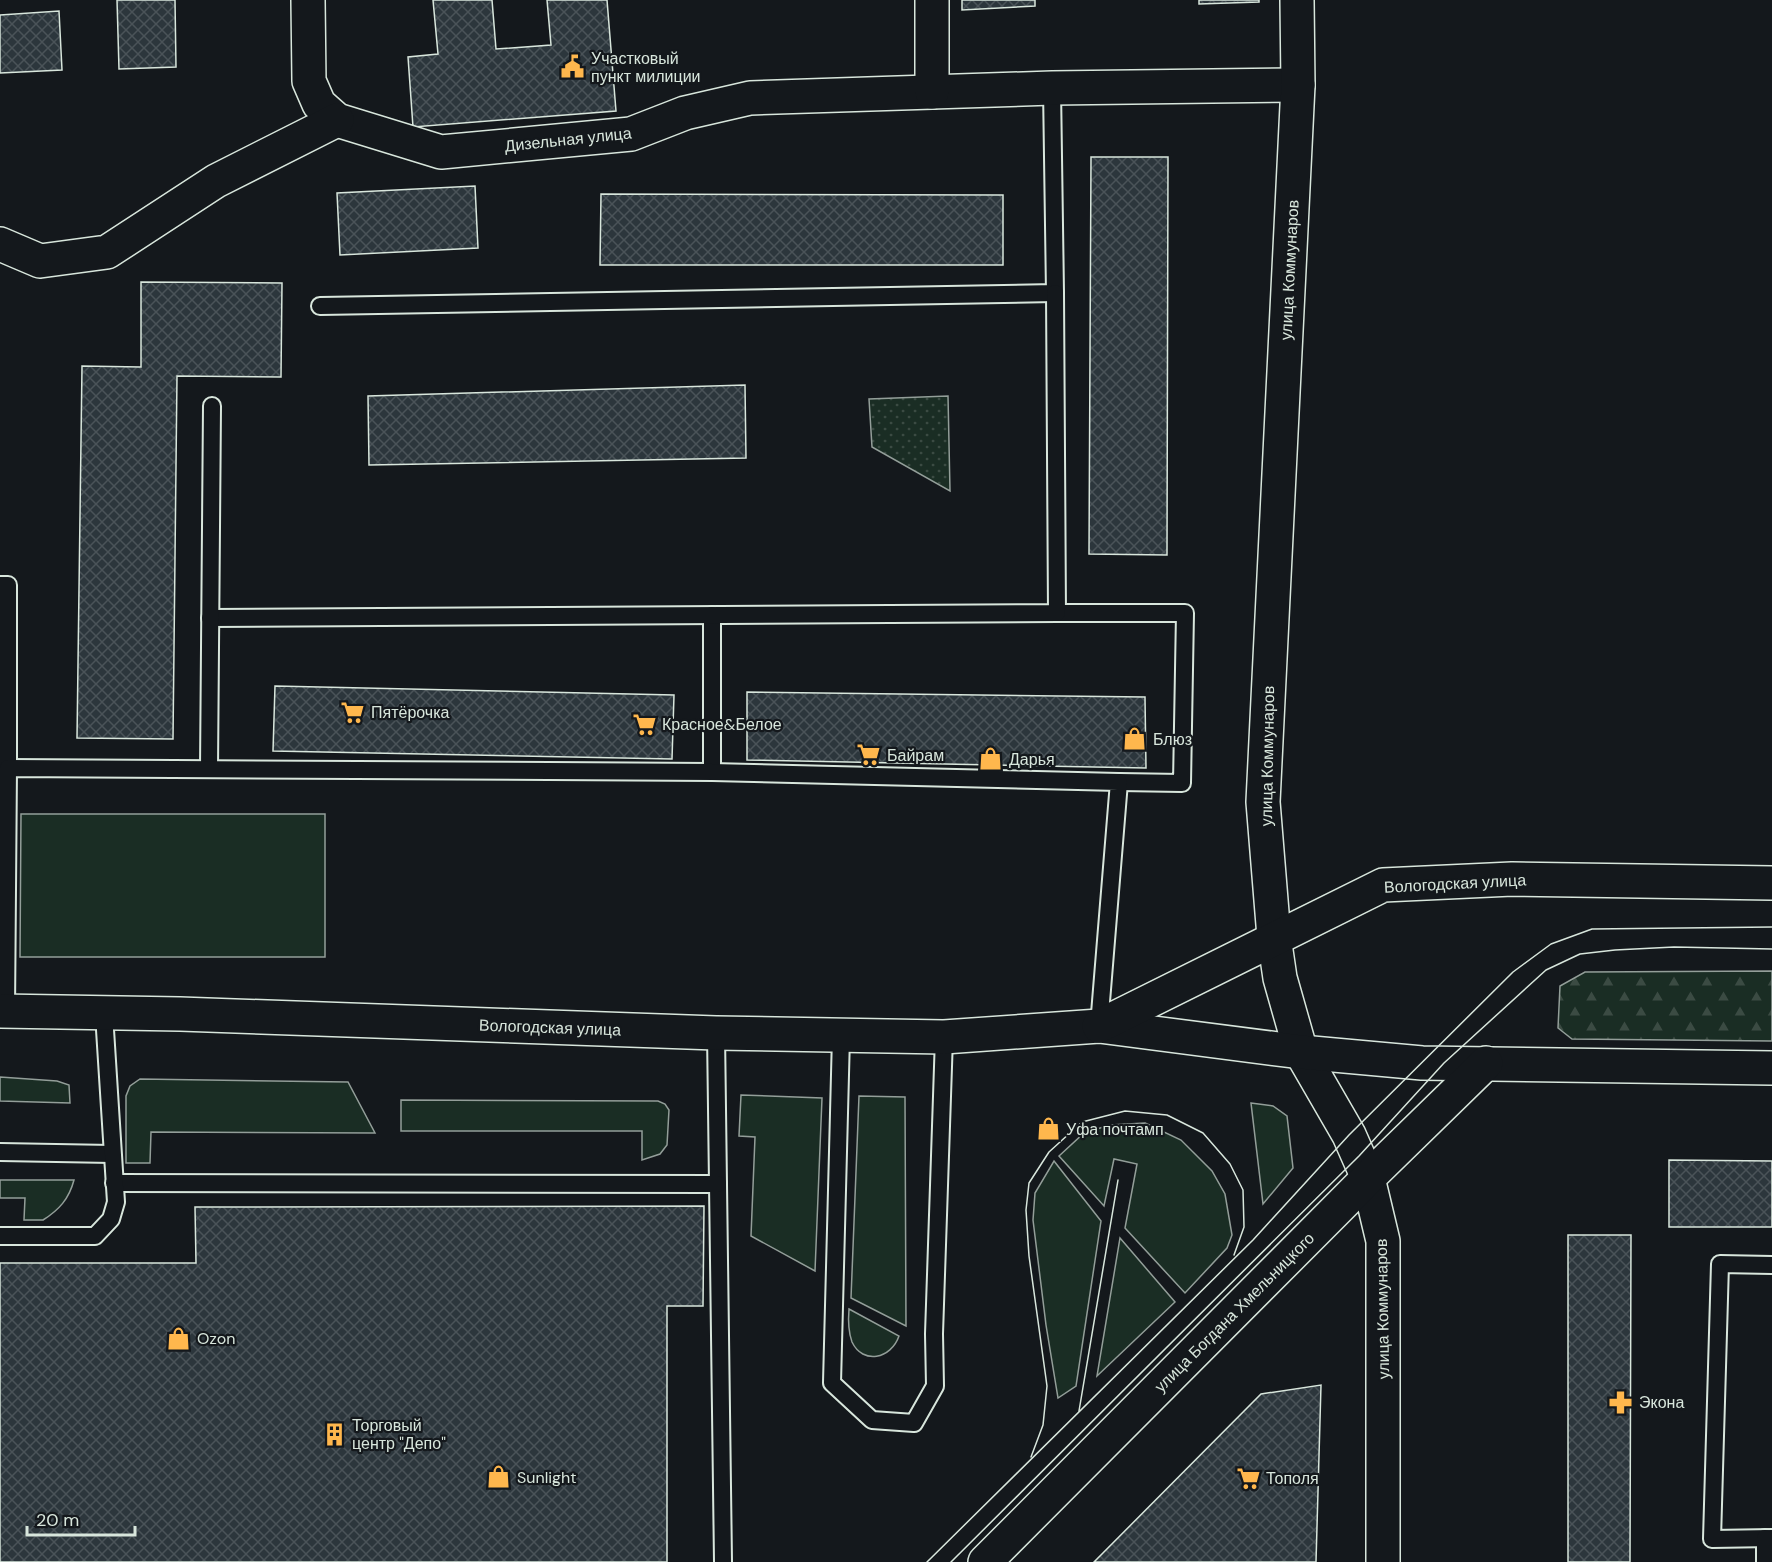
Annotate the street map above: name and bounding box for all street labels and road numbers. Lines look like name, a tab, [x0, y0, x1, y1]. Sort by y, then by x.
street label: Дизельная улица	[503, 122, 633, 157]
street label: улица Коммунаров	[1275, 199, 1304, 341]
street label: улица Коммунаров	[1256, 686, 1279, 827]
street label: Вологодская улица	[1383, 869, 1527, 898]
street label: Вологодская улица	[479, 1015, 621, 1040]
street label: улица Богдана Хмельницкого	[1150, 1228, 1319, 1397]
street label: улица Коммунаров	[1371, 1238, 1394, 1379]

